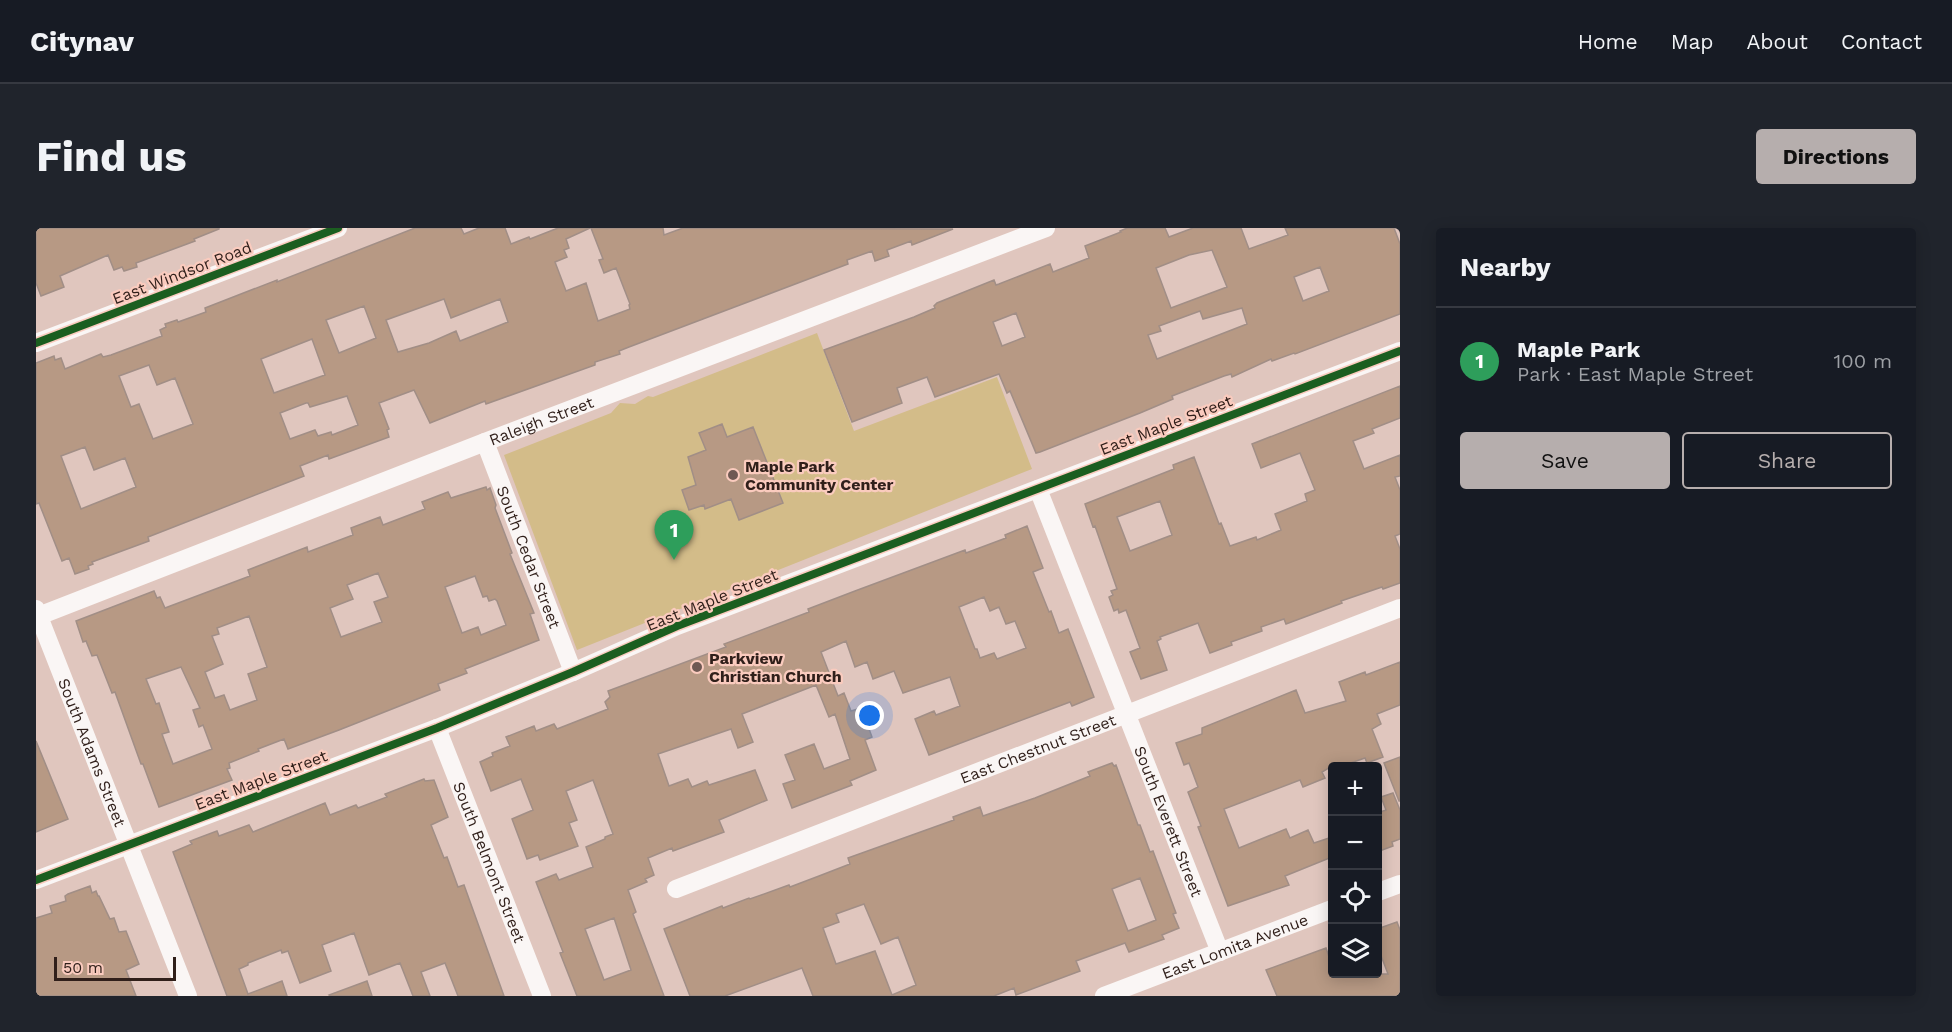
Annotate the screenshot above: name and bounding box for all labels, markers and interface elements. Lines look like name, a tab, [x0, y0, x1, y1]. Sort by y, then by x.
text: Citynav	[30, 25, 134, 58]
text: Home	[1578, 29, 1638, 54]
text: Map	[1671, 29, 1714, 54]
text: About	[1747, 29, 1808, 54]
text: Contact	[1841, 29, 1922, 54]
button: Directions	[1756, 129, 1916, 184]
text: Find us	[36, 132, 187, 181]
street label: East Windsor Road	[110, 238, 254, 308]
text: Nearby	[1460, 252, 1551, 282]
text: Maple Park	[1517, 337, 1640, 362]
text: 1	[1475, 349, 1484, 373]
text: 100 m	[1833, 349, 1892, 373]
text: Park · East Maple Street	[1517, 362, 1753, 386]
street label: East Maple Street	[1097, 391, 1235, 459]
street label: Raleigh Street	[486, 392, 596, 449]
button: Save	[1460, 432, 1670, 489]
button: Share	[1682, 432, 1892, 489]
place label: Maple Park Community Center	[745, 457, 894, 494]
marker: Maple Park Community Center	[726, 468, 740, 482]
street label: South Cedar Street	[493, 483, 565, 631]
pin: 1	[654, 510, 694, 560]
street label: East Maple Street	[643, 565, 781, 635]
place label: Parkview Christian Church	[709, 649, 842, 686]
marker: Parkview Christian Church	[690, 660, 704, 674]
street label: South Adams Street	[55, 675, 130, 830]
your location	[855, 701, 884, 730]
street label: East Chestnut Street	[957, 710, 1118, 787]
street label: South Everett Street	[1130, 743, 1207, 900]
street label: East Maple Street	[192, 746, 330, 814]
map controls	[1328, 762, 1382, 978]
button: +	[1328, 762, 1382, 816]
street label: South Belmont Street	[449, 779, 530, 946]
button: −	[1328, 816, 1382, 870]
button: locate	[1328, 870, 1382, 924]
street label: East Lomita Avenue	[1159, 910, 1311, 983]
button: layers	[1328, 924, 1382, 978]
scale bar	[54, 954, 176, 982]
text: 50 m	[63, 958, 103, 977]

